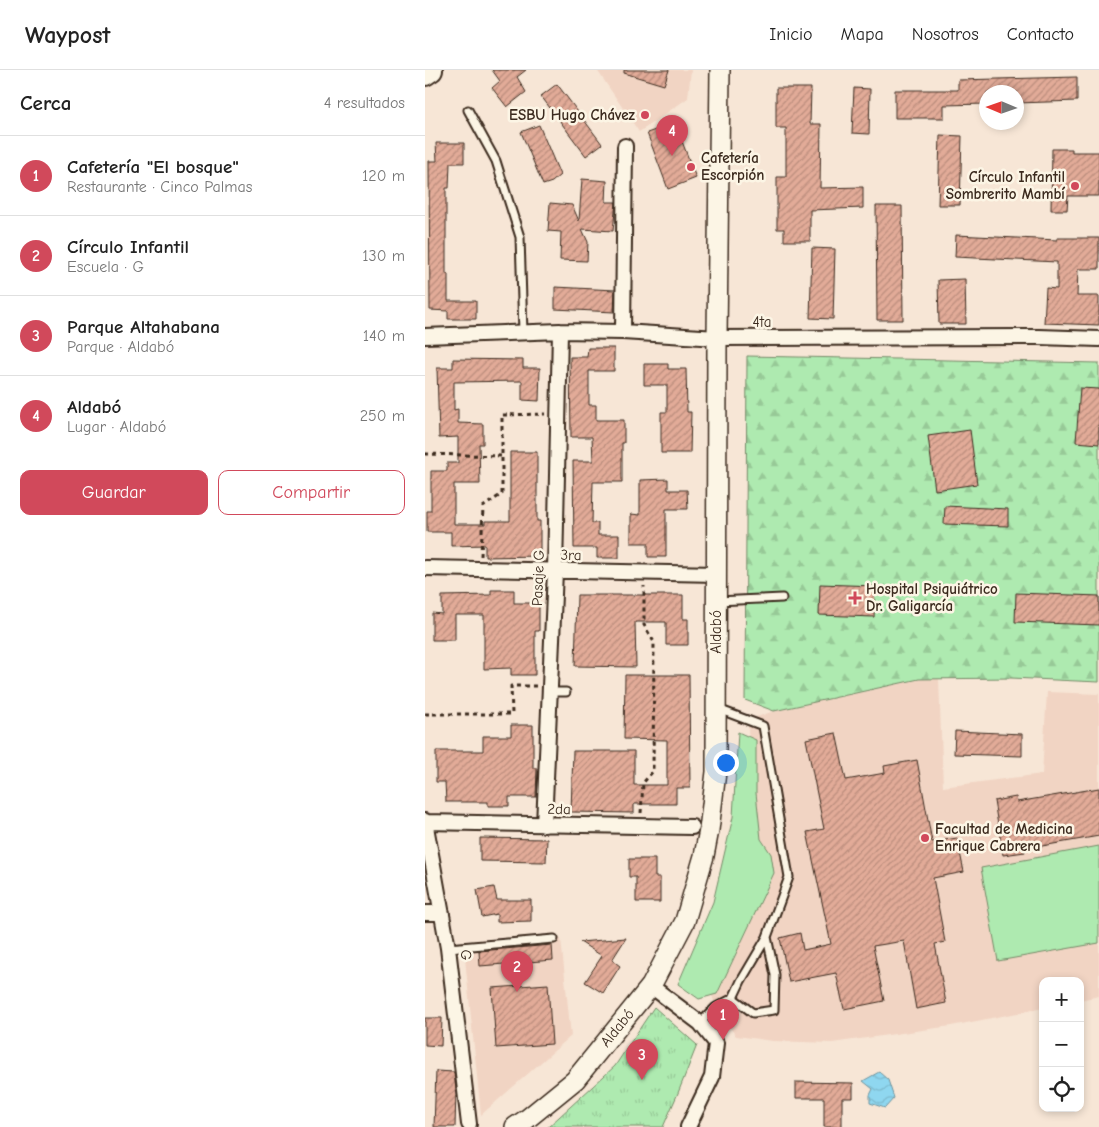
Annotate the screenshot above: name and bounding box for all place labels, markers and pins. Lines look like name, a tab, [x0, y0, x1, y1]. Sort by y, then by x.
place label: ESBU Hugo Chávez	[509, 106, 636, 124]
marker: ESBU Hugo Chávez	[639, 109, 651, 121]
pin: 4	[656, 115, 688, 156]
place label: Cafetería Escorpión	[701, 149, 764, 184]
marker: Cafetería Escorpión	[685, 161, 697, 173]
place label: Círculo Infantil Sombrerito Mambí	[946, 168, 1065, 203]
marker: Círculo Infantil Sombrerito Mambí	[1069, 180, 1081, 192]
place label: Hospital Psiquiátrico Dr. Galigarcía	[866, 580, 998, 615]
marker: Hospital Psiquiátrico Dr. Galigarcía	[848, 591, 862, 605]
place label: Facultad de Medicina Enrique Cabrera	[935, 820, 1073, 855]
marker: Facultad de Medicina Enrique Cabrera	[919, 832, 931, 844]
pin: 2	[501, 951, 533, 992]
pin: 1	[707, 999, 739, 1040]
pin: 3	[626, 1039, 658, 1080]

